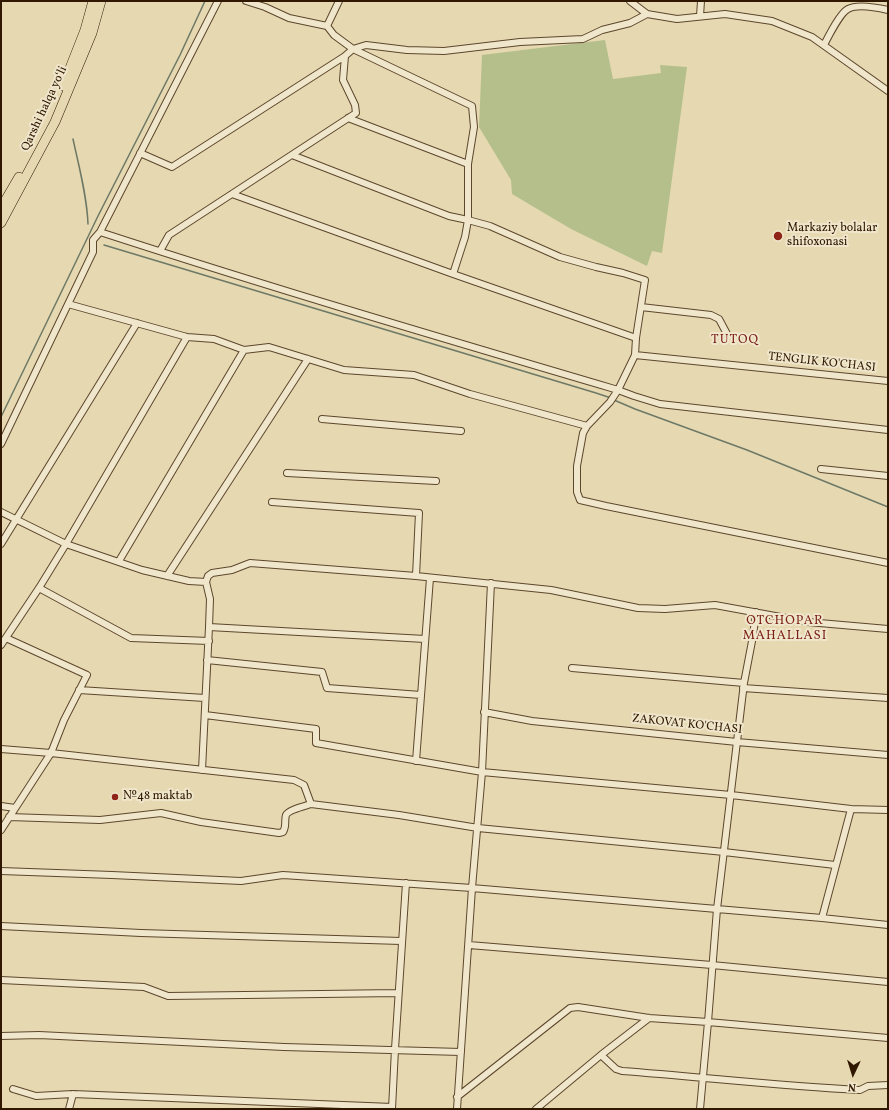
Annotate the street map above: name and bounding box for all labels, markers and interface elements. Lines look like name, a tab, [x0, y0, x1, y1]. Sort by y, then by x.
street label: Qarshi halqa yoʻli	[19, 64, 71, 154]
place label: Markaziy bolalar shifoxonasi	[787, 222, 877, 250]
marker: Markaziy bolalar shifoxonasi	[772, 230, 784, 242]
district label: TUTOQ	[711, 333, 759, 349]
street label: TENGLIK KO'CHASI	[768, 350, 876, 376]
district label: OTCHOPAR MAHALLASI	[743, 614, 827, 645]
street label: ZAKOVAT KO'CHASI	[631, 712, 743, 738]
place label: №48 maktab	[123, 790, 192, 804]
marker: №48 maktab	[110, 792, 120, 802]
north arrow	[833, 1054, 873, 1094]
text: N	[848, 1079, 857, 1094]

